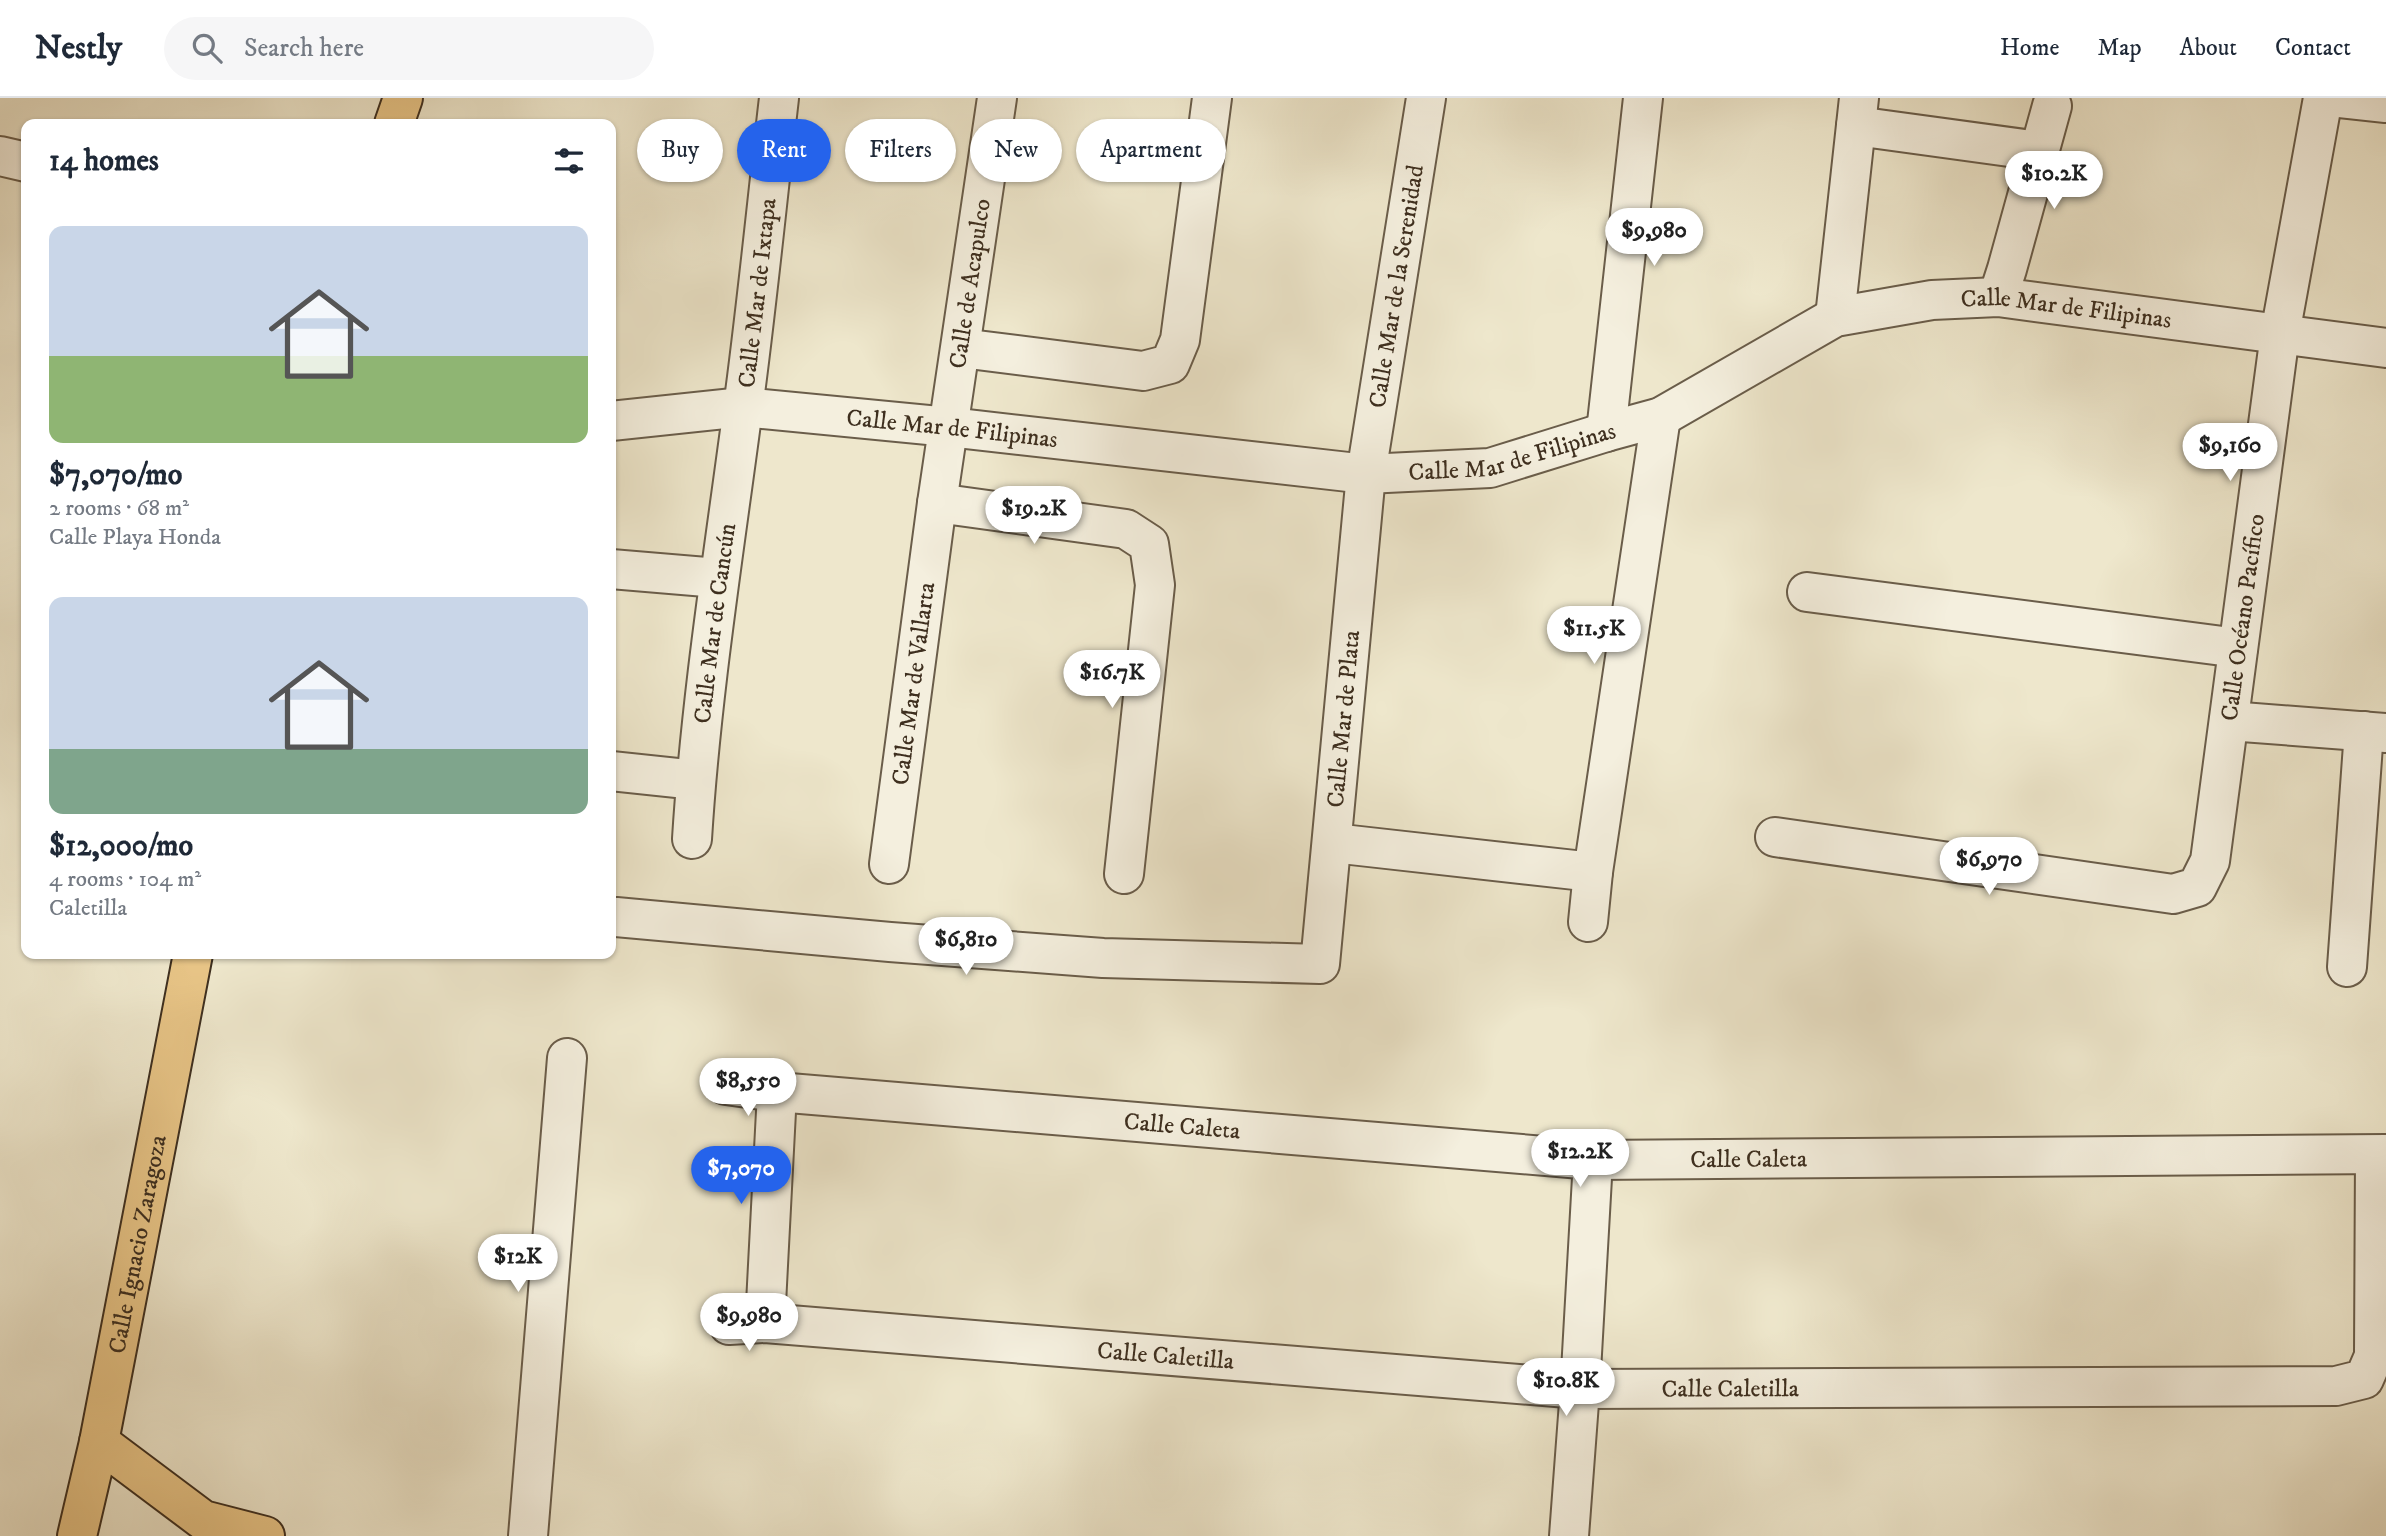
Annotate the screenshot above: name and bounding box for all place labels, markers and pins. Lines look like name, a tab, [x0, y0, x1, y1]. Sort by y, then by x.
pin: $10.2K	[1997, 152, 2111, 211]
pin: $9,980	[1597, 208, 1711, 268]
pin: $9,160	[2173, 424, 2287, 483]
pin: $19.2K	[977, 486, 1091, 546]
pin: $11.5K	[1537, 606, 1651, 666]
pin: $16.7K	[1055, 650, 1169, 710]
pin: $6,970	[1932, 838, 2046, 897]
pin: $6,810	[909, 918, 1023, 977]
pin: $8,550	[691, 1058, 805, 1118]
pin: $12.2K	[1523, 1130, 1637, 1189]
pin: $7,070	[684, 1146, 798, 1206]
pin: $12K	[477, 1234, 559, 1294]
pin: $9,980	[692, 1294, 806, 1353]
pin: $10.8K	[1509, 1358, 1623, 1418]

